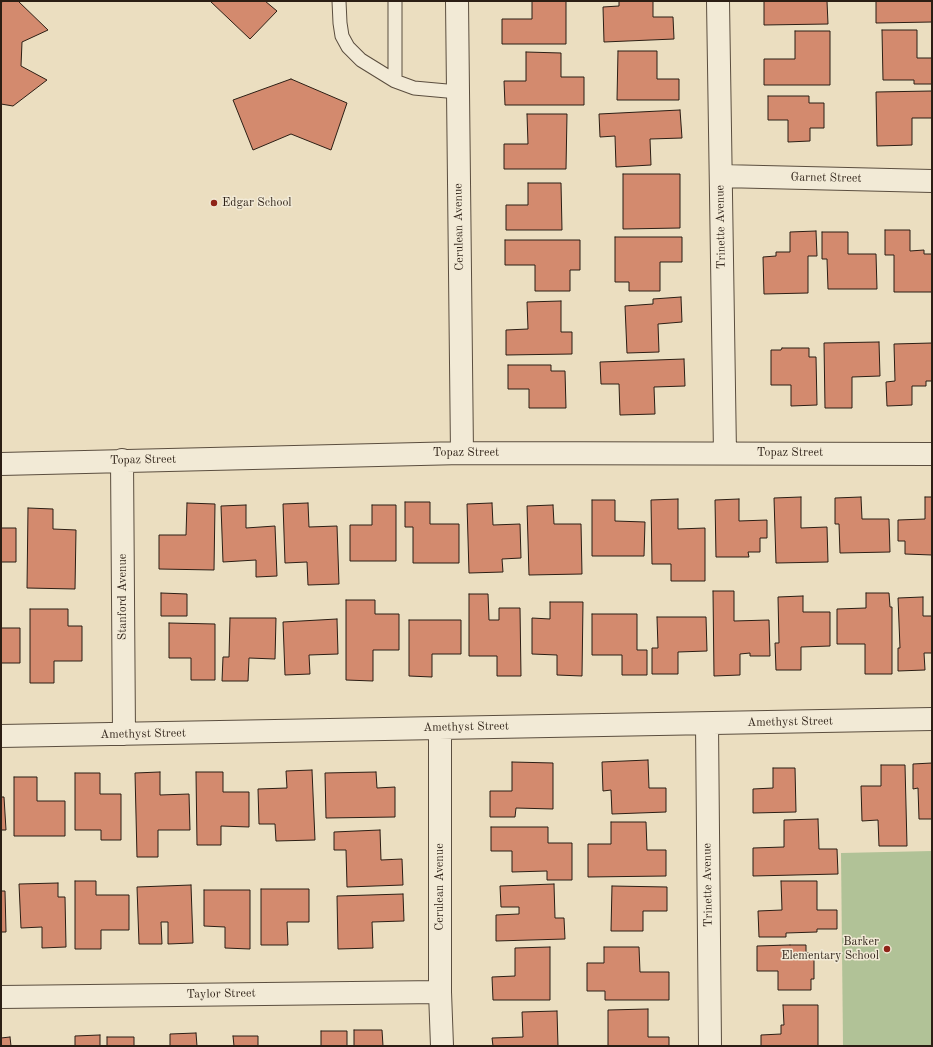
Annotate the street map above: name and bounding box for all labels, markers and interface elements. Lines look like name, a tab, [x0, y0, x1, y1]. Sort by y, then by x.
street label: Garnet Street	[790, 170, 862, 186]
street label: Cerulean Avenue	[451, 183, 467, 271]
street label: Trinette Avenue	[713, 185, 729, 269]
place label: Edgar School	[222, 196, 292, 210]
marker: Edgar School	[209, 198, 219, 208]
street label: Topaz Street	[433, 446, 499, 460]
street label: Topaz Street	[757, 446, 823, 460]
street label: Topaz Street	[110, 452, 176, 468]
street label: Stanford Avenue	[116, 554, 130, 640]
street label: Amethyst Street	[747, 714, 833, 730]
street label: Amethyst Street	[423, 719, 509, 735]
street label: Amethyst Street	[100, 726, 186, 742]
street label: Cerulean Avenue	[433, 843, 447, 931]
street label: Trinette Avenue	[700, 843, 716, 927]
place label: Barker Elementary School	[781, 935, 879, 963]
marker: Barker Elementary School	[882, 944, 892, 954]
street label: Taylor Street	[186, 986, 256, 1002]

